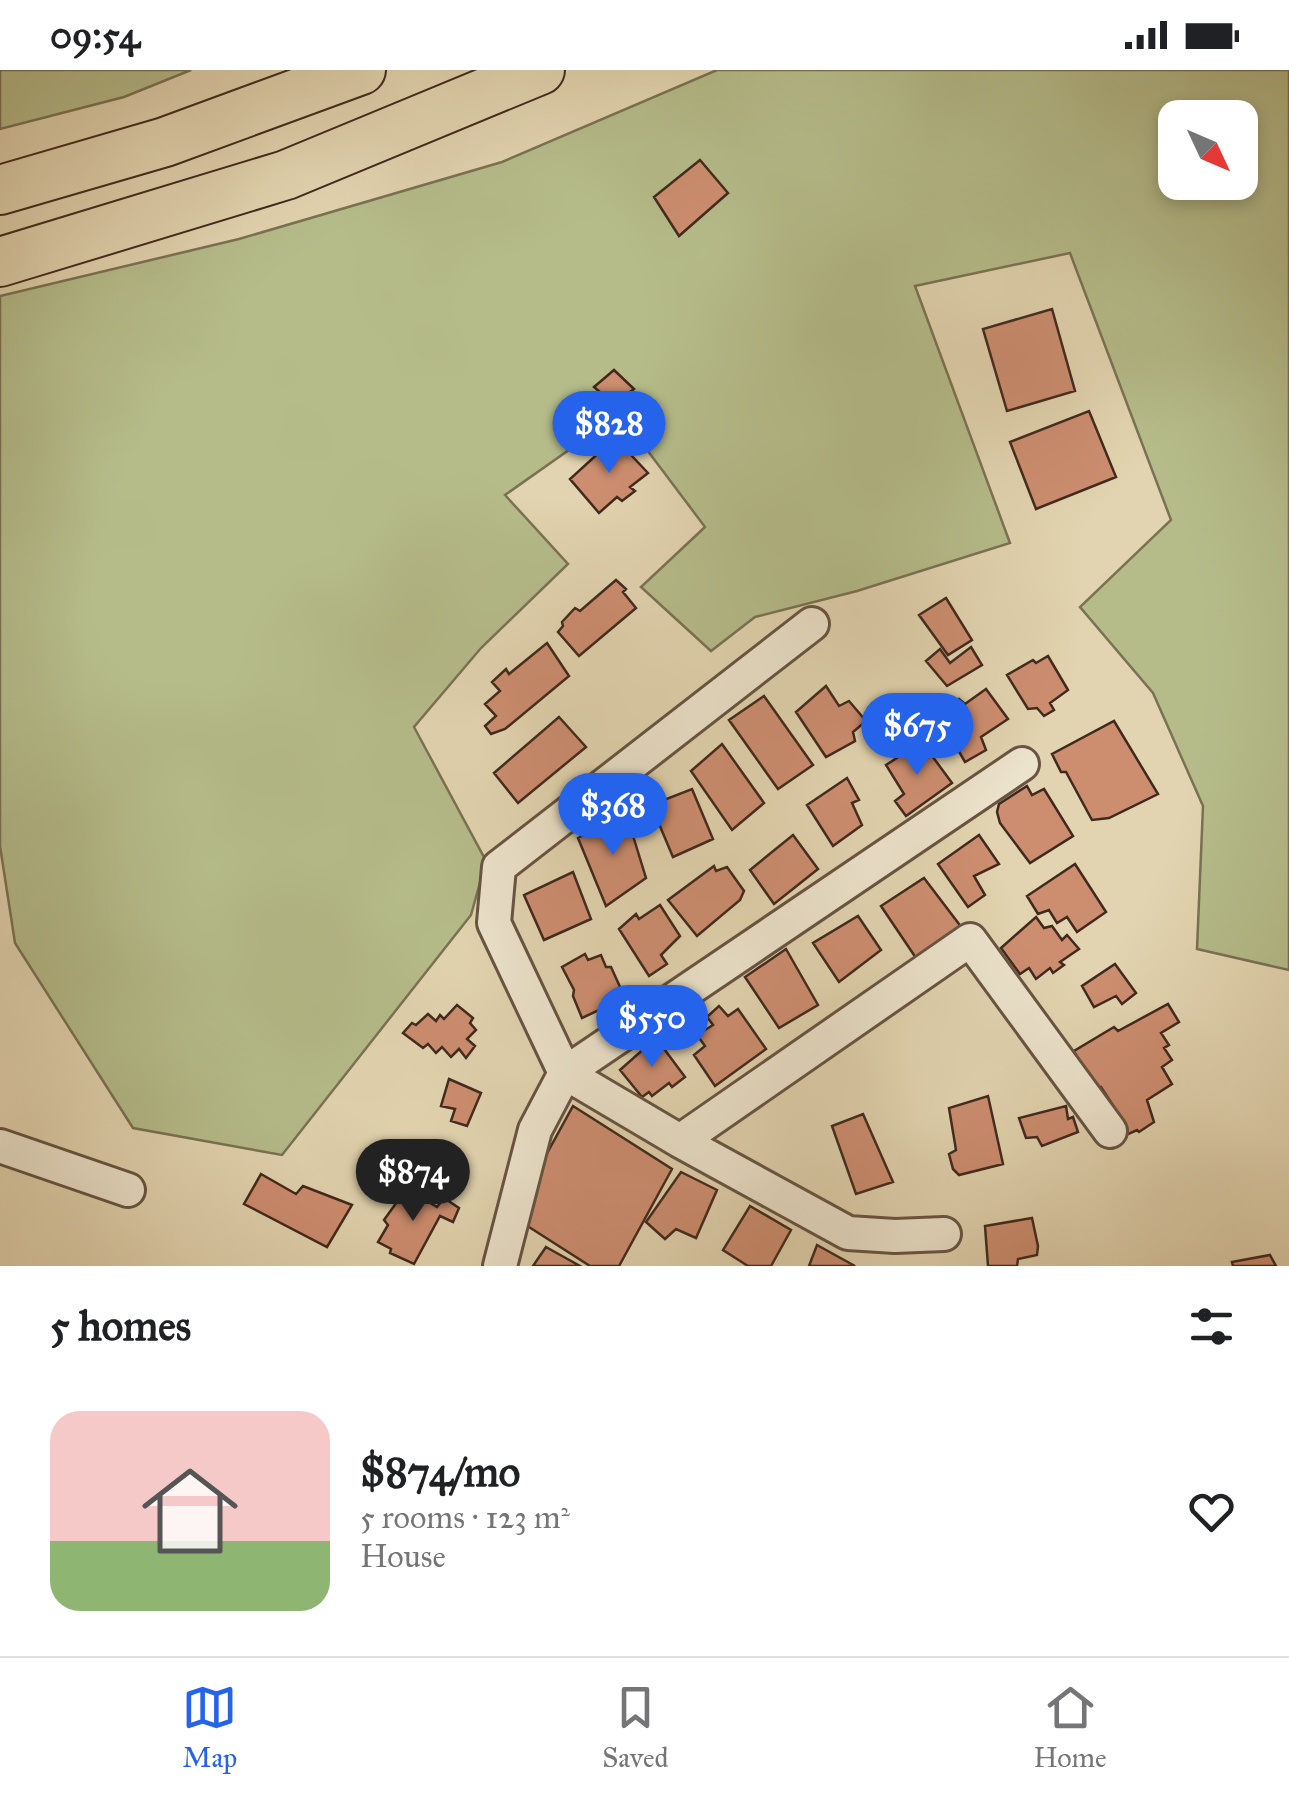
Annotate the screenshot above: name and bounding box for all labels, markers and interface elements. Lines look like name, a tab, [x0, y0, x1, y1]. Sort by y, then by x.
text: 09:54	[50, 12, 140, 58]
north arrow	[1158, 100, 1258, 200]
map controls	[1158, 100, 1258, 200]
pin: $828	[550, 391, 668, 476]
text: $828	[574, 404, 644, 443]
pin: $675	[858, 693, 976, 778]
text: $675	[883, 706, 951, 745]
pin: $368	[554, 773, 672, 858]
text: $368	[580, 786, 646, 825]
pin: $550	[593, 985, 711, 1070]
text: $550	[618, 998, 686, 1037]
pin: $874	[354, 1139, 472, 1224]
text: $874	[378, 1152, 448, 1191]
icon: filters	[1184, 1299, 1239, 1354]
text: 5 homes	[50, 1300, 191, 1352]
text: $874/mo	[360, 1446, 520, 1498]
icon: home	[130, 1451, 250, 1571]
icon: heart	[1184, 1484, 1239, 1539]
text: 5 rooms · 123 m²	[360, 1498, 570, 1537]
text: House	[360, 1537, 446, 1576]
tab: Map	[182, 1680, 237, 1775]
tab: Saved	[602, 1680, 669, 1775]
tab: Home	[1033, 1680, 1107, 1775]

